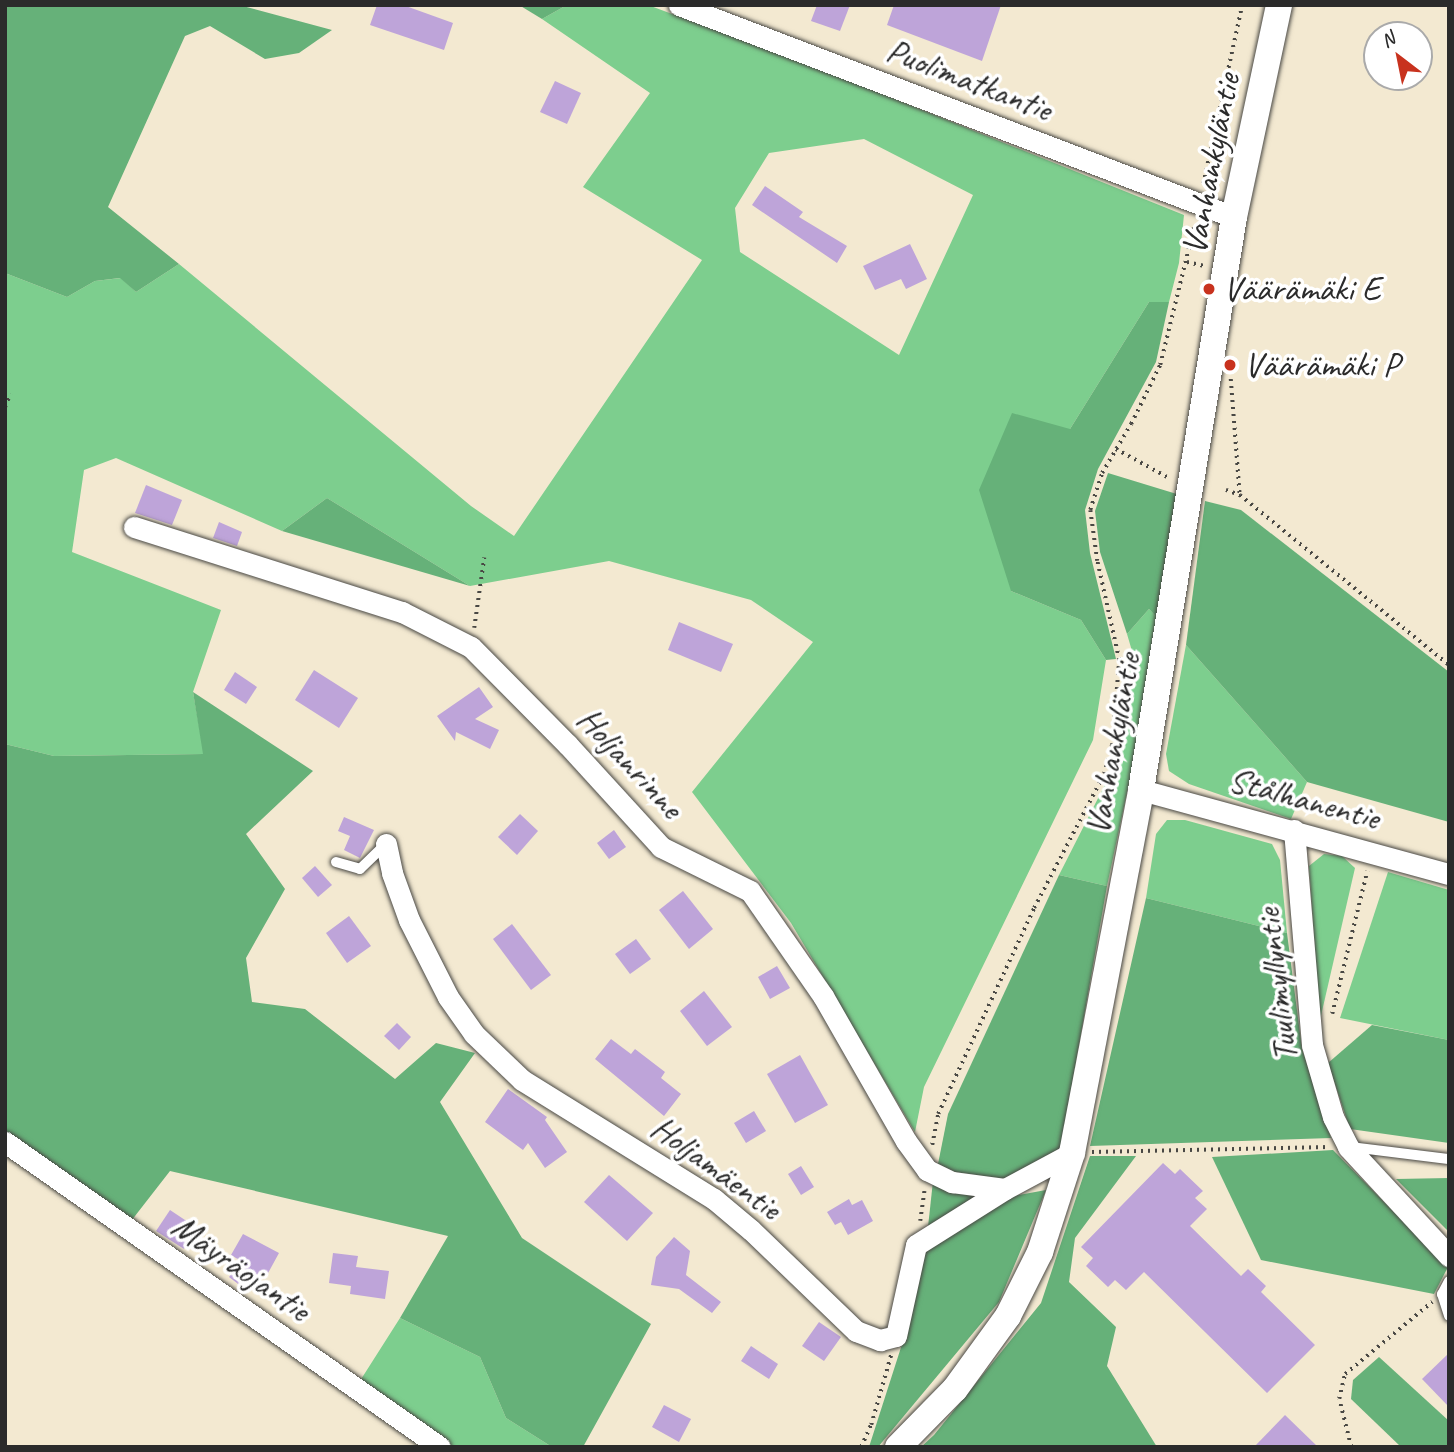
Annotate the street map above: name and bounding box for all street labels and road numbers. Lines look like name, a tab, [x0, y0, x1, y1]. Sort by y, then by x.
street label: Puolimatkantie	[881, 29, 1057, 131]
street label: Vanhankyläntie	[1173, 70, 1249, 258]
street label: Vanhankyläntie	[1076, 650, 1150, 838]
street label: Holjanrinne	[568, 699, 692, 827]
street label: Stålhanentie	[1224, 759, 1384, 839]
street label: Tuulimyllyntie	[1247, 906, 1307, 1064]
street label: Holjamäentie	[643, 1107, 789, 1229]
street label: Mäyräojantie	[164, 1205, 318, 1331]

